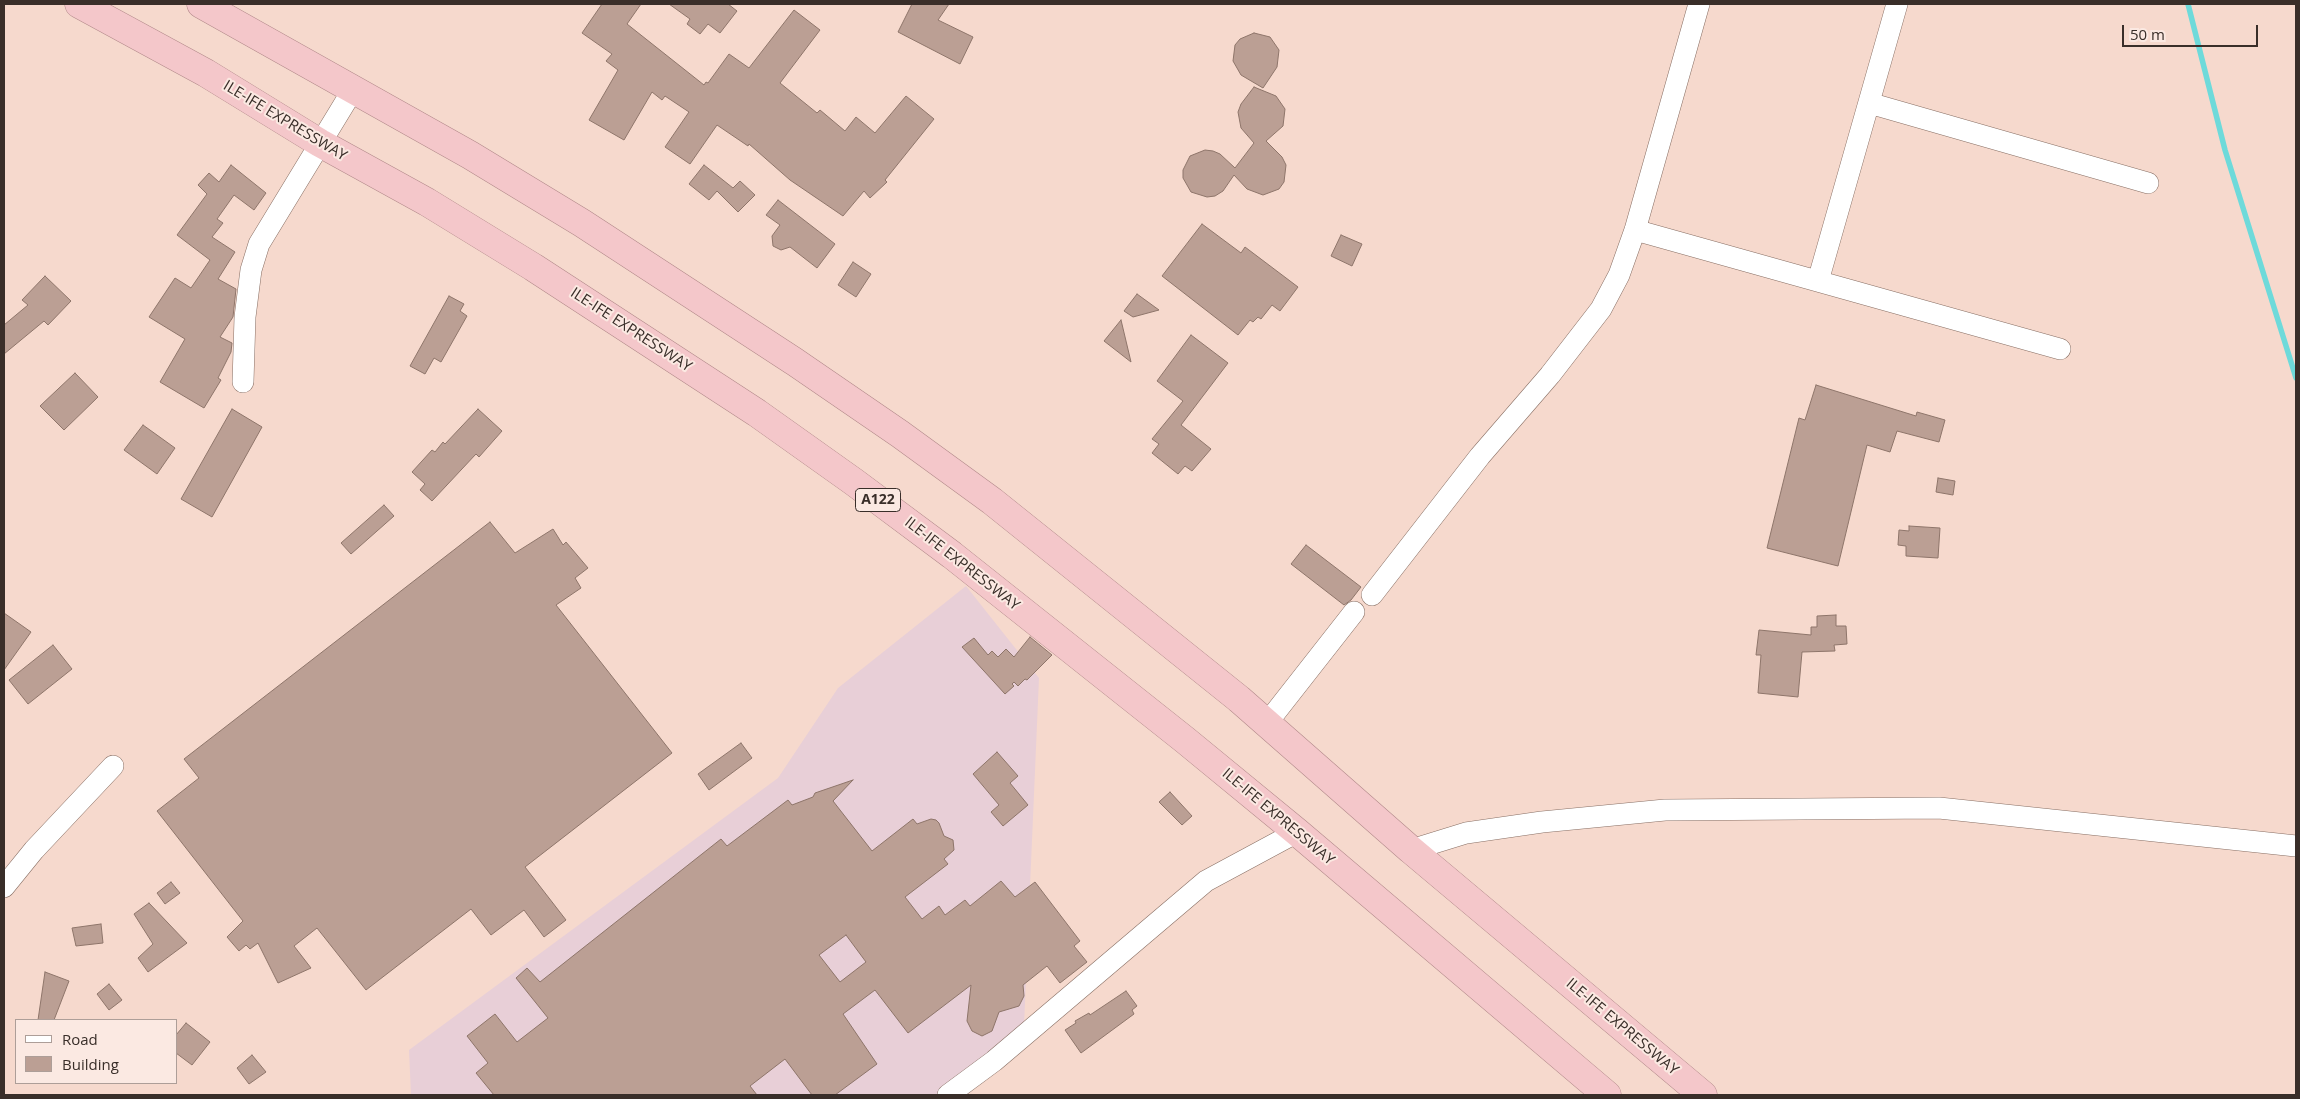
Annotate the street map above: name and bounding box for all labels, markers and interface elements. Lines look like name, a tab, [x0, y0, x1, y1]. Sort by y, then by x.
scale bar	[2125, 15, 2261, 47]
text: 50 m	[2130, 24, 2165, 44]
street label: ILE-IFE EXPRESSWAY	[220, 77, 350, 165]
street label: ILE-IFE EXPRESSWAY	[567, 284, 695, 376]
road number: A122	[856, 488, 900, 512]
street label: ILE-IFE EXPRESSWAY	[901, 513, 1023, 615]
street label: ILE-IFE EXPRESSWAY	[1218, 765, 1338, 869]
street label: ILE-IFE EXPRESSWAY	[1562, 975, 1682, 1079]
legend	[15, 1019, 178, 1084]
text: Road	[62, 1029, 98, 1049]
text: Building	[62, 1054, 119, 1074]

